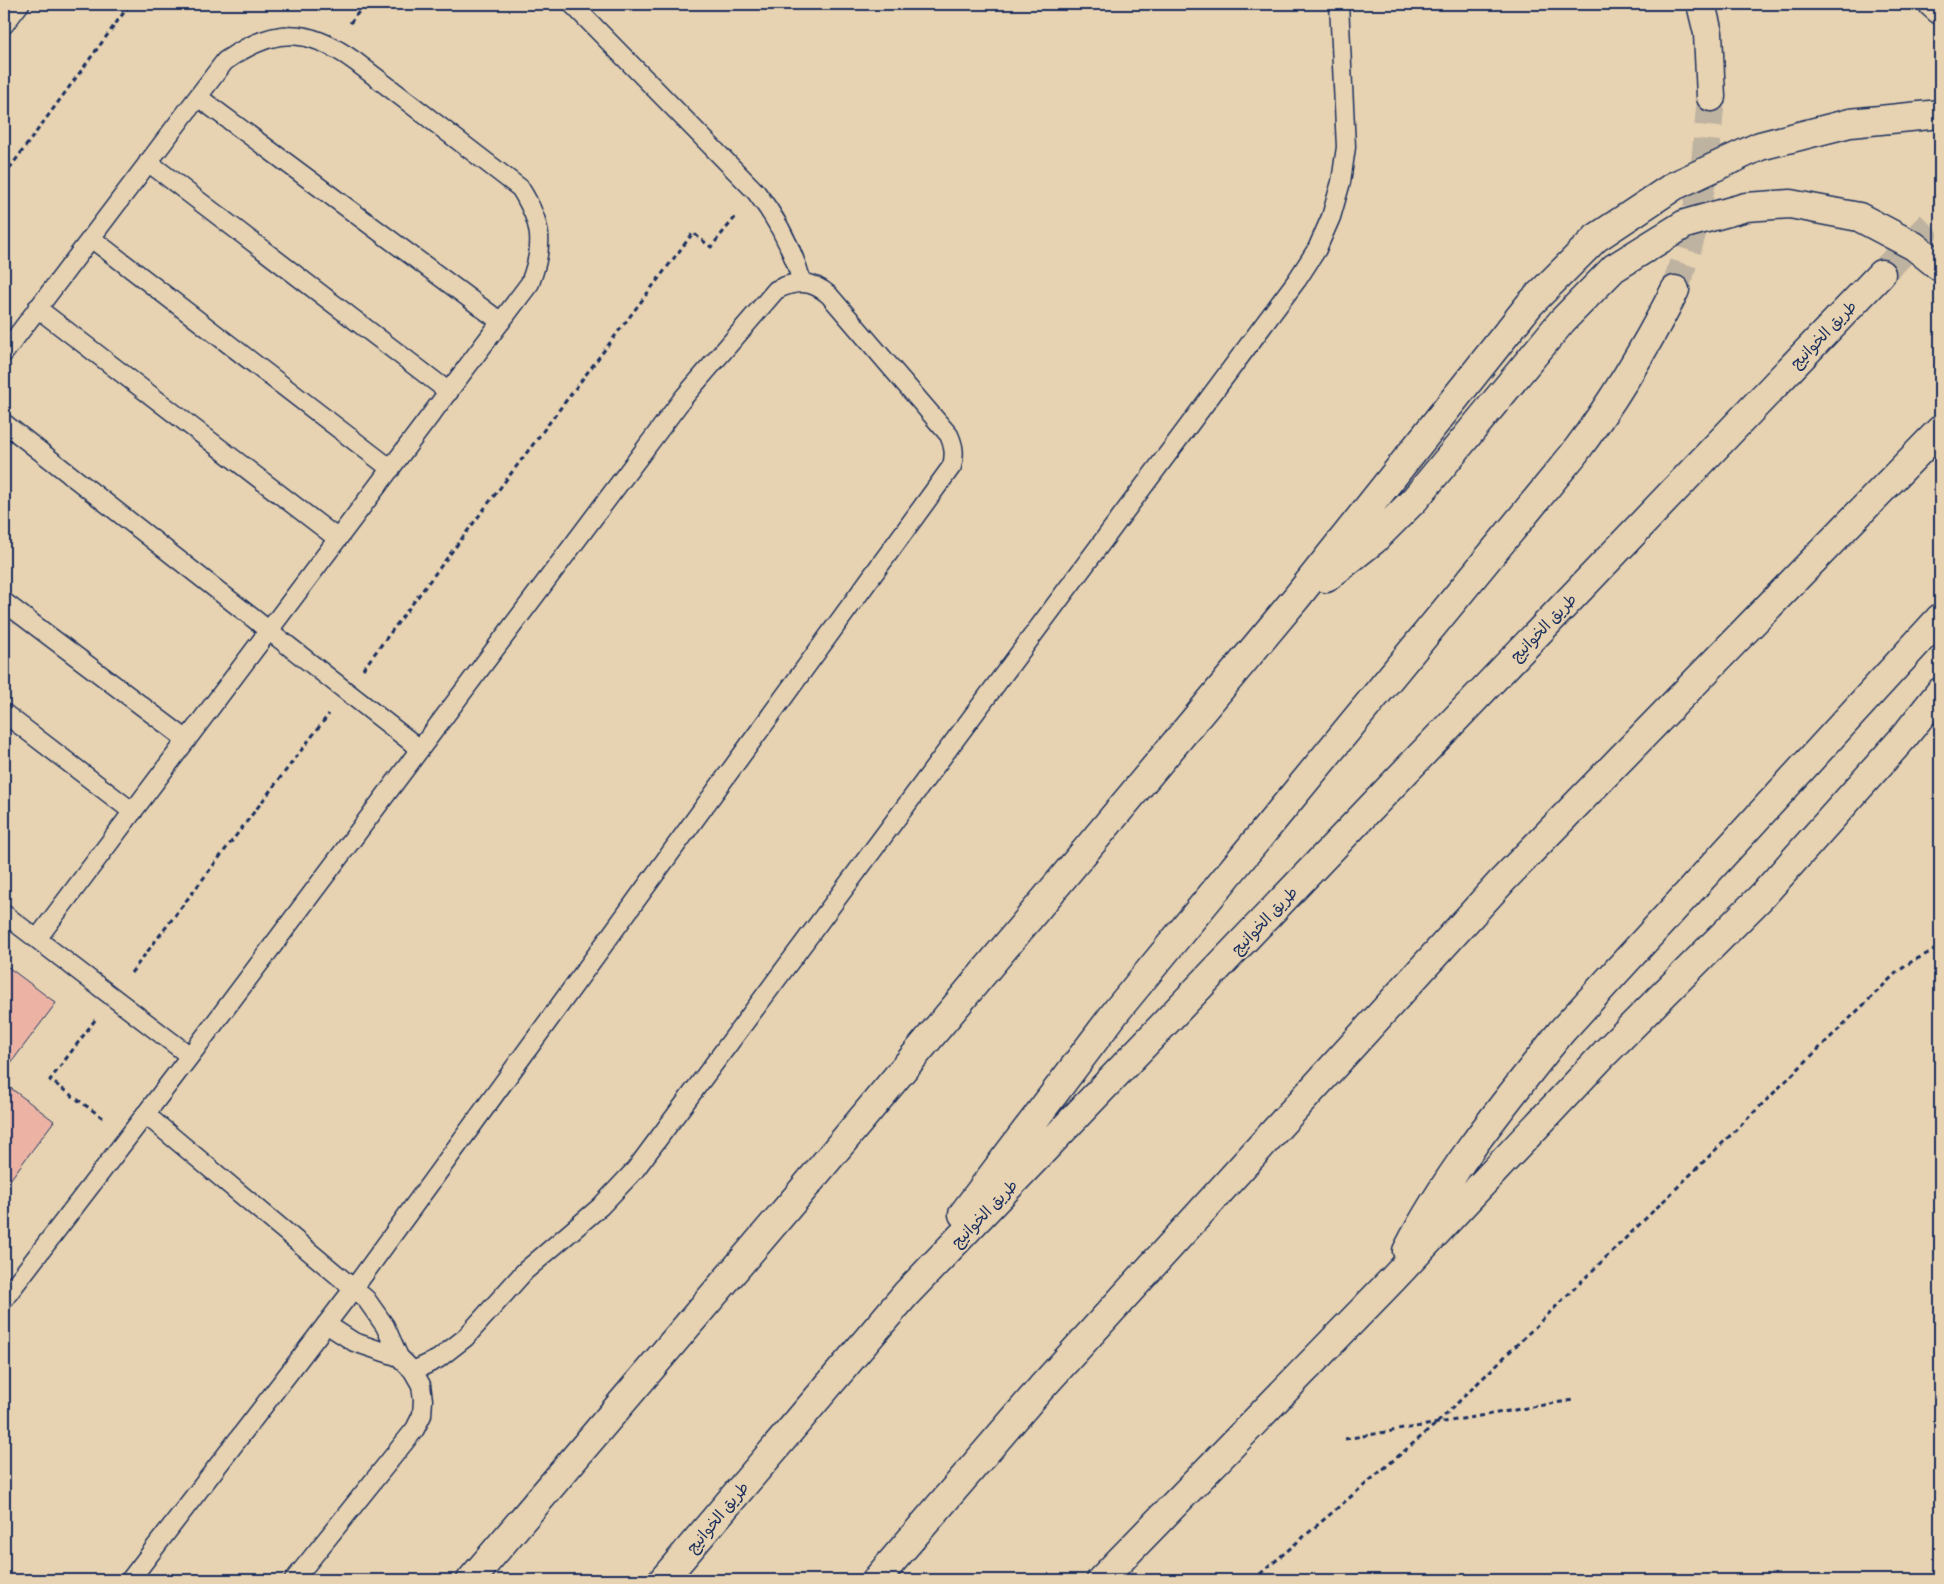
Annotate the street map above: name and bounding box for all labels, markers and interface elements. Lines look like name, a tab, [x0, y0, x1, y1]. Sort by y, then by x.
street label: طريق الخوانيج	[1786, 296, 1863, 375]
street label: طريق الخوانيج	[1506, 589, 1583, 668]
street label: طريق الخوانيج	[1227, 882, 1304, 961]
street label: طريق الخوانيج	[947, 1175, 1024, 1254]
street label: طريق الخوانيج	[682, 1478, 756, 1559]

